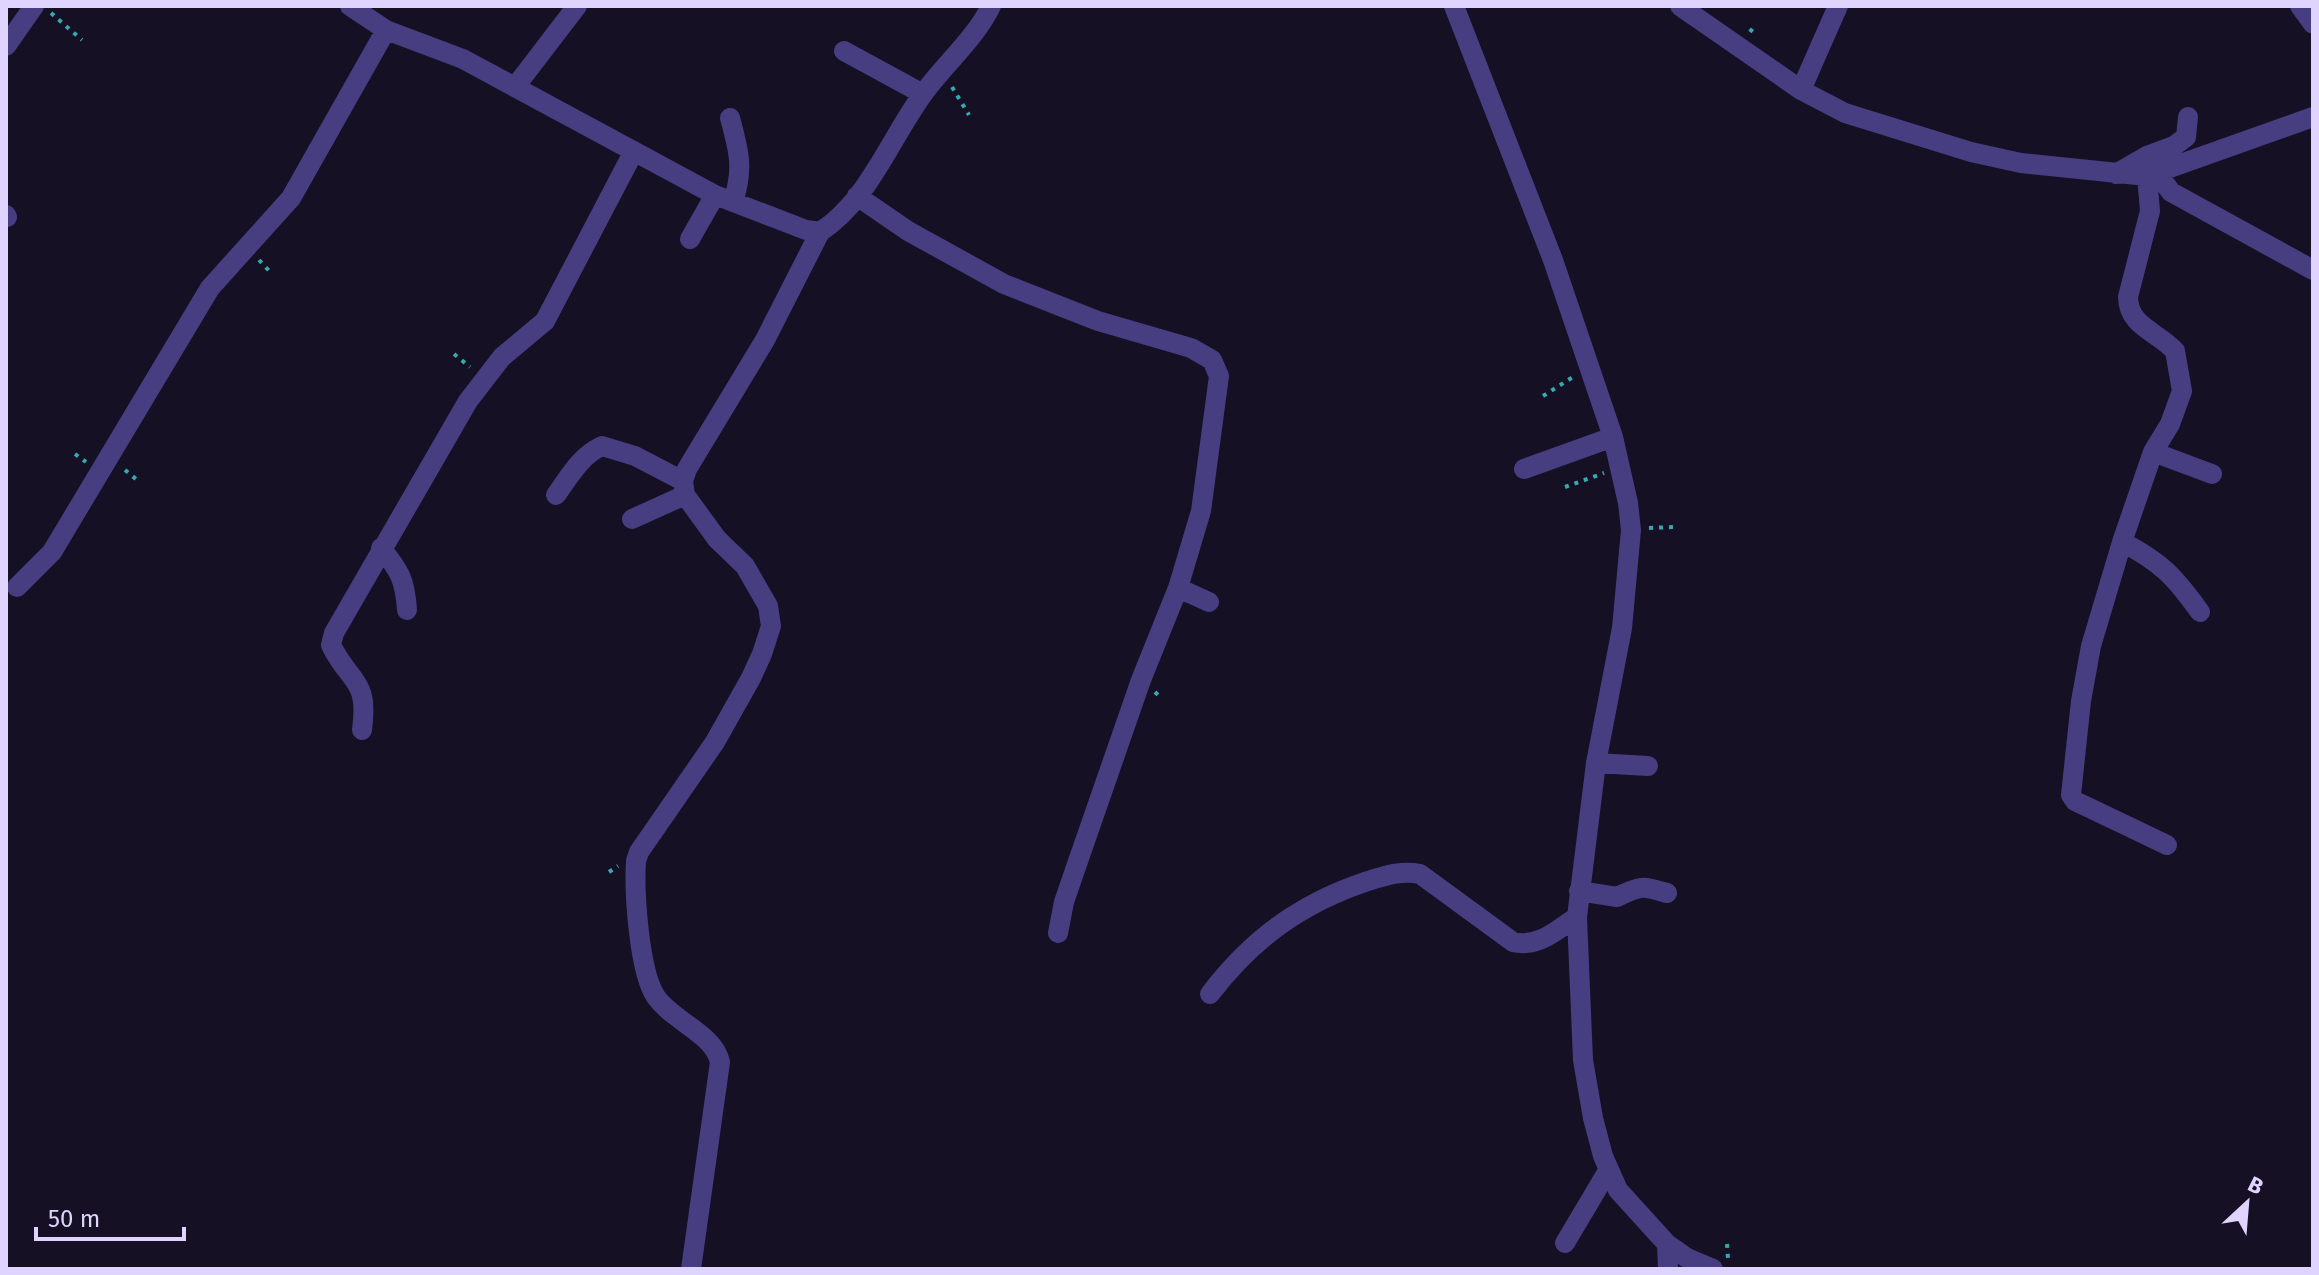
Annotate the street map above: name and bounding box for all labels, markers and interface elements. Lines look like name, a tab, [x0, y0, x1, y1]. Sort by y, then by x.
north arrow	[2207, 1163, 2287, 1243]
text: B	[2244, 1170, 2268, 1201]
scale bar	[36, 1191, 184, 1241]
text: 50 m	[48, 1205, 100, 1233]

